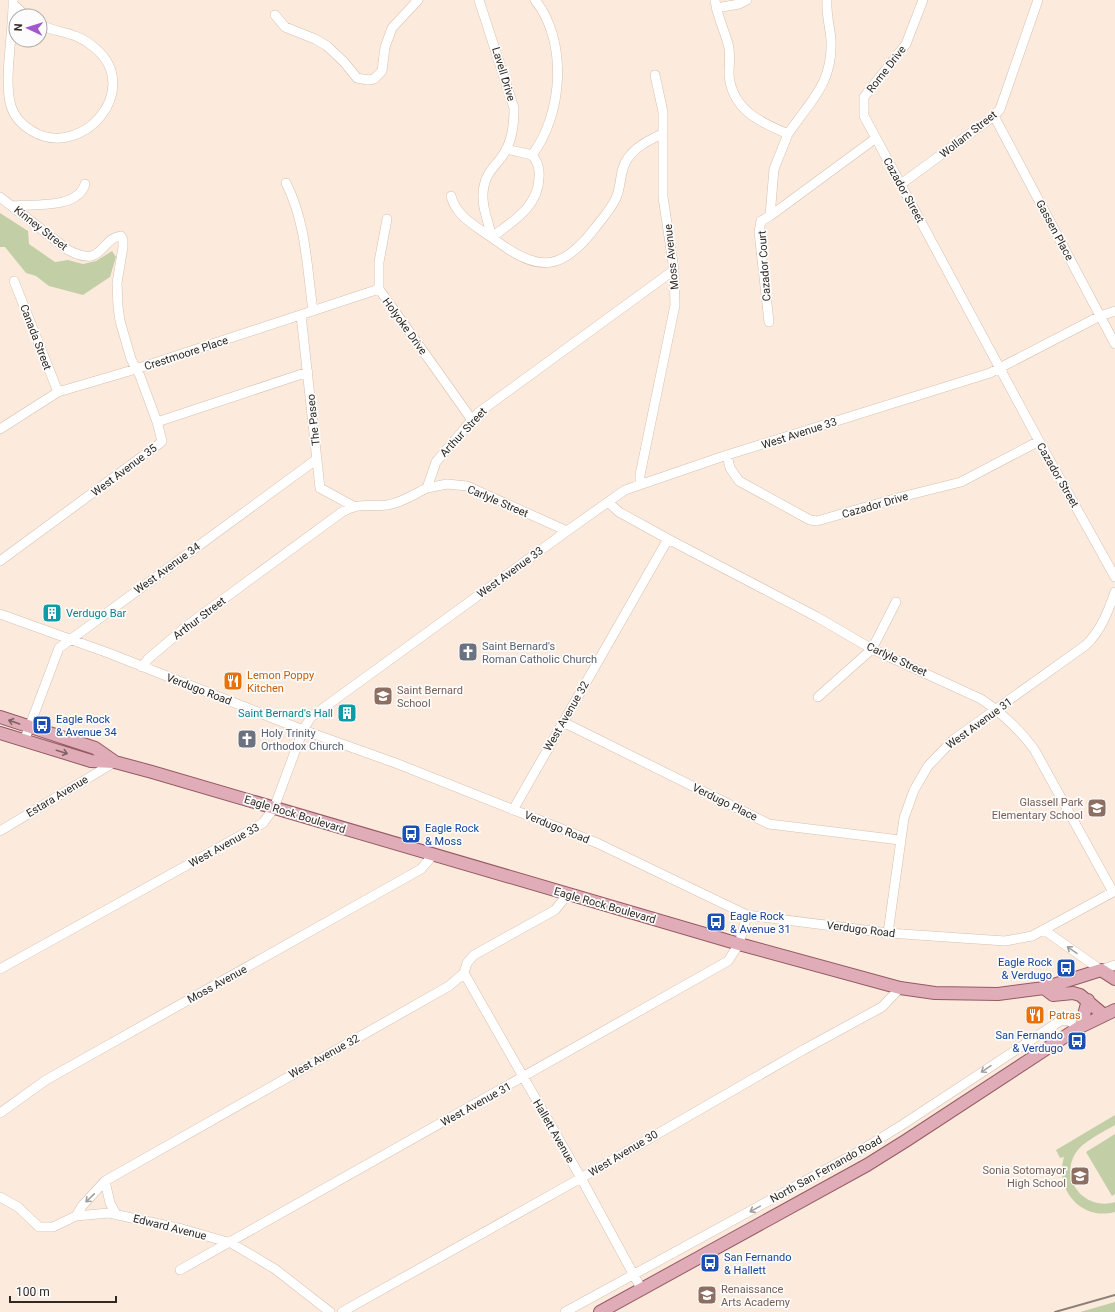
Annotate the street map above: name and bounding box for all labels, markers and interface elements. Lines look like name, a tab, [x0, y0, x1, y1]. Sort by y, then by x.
north arrow	[8, 8, 48, 48]
text: N	[12, 23, 25, 32]
street label: Rome Drive	[864, 43, 909, 95]
street label: Lavell Drive	[489, 46, 518, 103]
street label: Wollam Street	[937, 108, 1000, 161]
street label: Cazador Street	[880, 155, 927, 225]
street label: Gassen Place	[1033, 198, 1076, 263]
street label: Kinney Street	[11, 203, 70, 254]
street label: Moss Avenue	[662, 223, 681, 290]
street label: Cazador Court	[756, 230, 773, 302]
street label: Holyoke Drive	[380, 295, 430, 357]
street label: Canada Street	[17, 303, 54, 372]
street label: Crestmoore Place	[143, 334, 230, 373]
street label: The Paseo	[304, 393, 323, 446]
street label: Arthur Street	[437, 405, 490, 460]
street label: West Avenue 33	[760, 415, 838, 452]
street label: Cazador Street	[1034, 441, 1082, 510]
street label: West Avenue 35	[89, 442, 160, 499]
street label: Carlyle Street	[465, 483, 531, 520]
street label: Cazador Drive	[841, 490, 910, 521]
street label: West Avenue 34	[132, 540, 203, 597]
street label: West Avenue 33	[475, 544, 546, 601]
street label: Arthur Street	[170, 594, 228, 642]
building icon: Verdugo Bar	[41, 602, 63, 624]
place label: Verdugo Bar	[66, 607, 127, 620]
place label: Saint Bernard's Roman Catholic Church	[482, 640, 597, 666]
street label: Carlyle Street	[865, 640, 929, 679]
church icon: Saint Bernard's Roman Catholic Church	[457, 641, 479, 663]
place label: Lemon Poppy Kitchen	[247, 669, 315, 695]
restaurant icon: Lemon Poppy Kitchen	[222, 670, 244, 692]
street label: Verdugo Road	[164, 671, 233, 708]
street label: West Avenue 32	[541, 679, 592, 753]
place label: Saint Bernard School	[397, 684, 463, 710]
school or university icon: Saint Bernard School	[372, 685, 394, 707]
street label: West Avenue 31	[944, 695, 1015, 752]
building icon: Saint Bernard's Hall	[336, 702, 358, 724]
place label: Saint Bernard's Hall	[238, 707, 333, 720]
place label: Eagle Rock & Avenue 34	[56, 713, 117, 739]
bus stop icon: Eagle Rock & Avenue 34	[31, 714, 53, 736]
one-way arrow	[9, 718, 21, 726]
place label: Holy Trinity Orthodox Church	[261, 727, 344, 753]
church icon: Holy Trinity Orthodox Church	[236, 728, 258, 750]
one-way arrow	[55, 749, 67, 757]
street label: Estara Avenue	[24, 773, 91, 820]
street label: Verdugo Place	[690, 781, 760, 824]
street label: Eagle Rock Boulevard	[243, 793, 347, 836]
place label: Glassell Park Elementary School	[992, 796, 1083, 822]
school or university icon: Glassell Park Elementary School	[1086, 797, 1108, 819]
street label: Verdugo Road	[522, 809, 591, 846]
street label: West Avenue 33	[187, 821, 262, 870]
place label: Eagle Rock & Moss	[425, 822, 479, 848]
bus stop icon: Eagle Rock & Moss	[400, 823, 422, 845]
street label: Eagle Rock Boulevard	[552, 885, 657, 926]
place label: Eagle Rock & Avenue 31	[730, 910, 791, 936]
bus stop icon: Eagle Rock & Avenue 31	[705, 911, 727, 933]
street label: Verdugo Road	[826, 919, 896, 940]
one-way arrow	[1067, 946, 1078, 954]
place label: Eagle Rock & Verdugo	[998, 956, 1052, 982]
bus stop icon: Eagle Rock & Verdugo	[1055, 957, 1077, 979]
street label: Moss Avenue	[185, 963, 249, 1006]
restaurant icon: Patras	[1024, 1004, 1046, 1026]
place label: Patras	[1049, 1009, 1081, 1022]
place label: San Fernando & Verdugo	[996, 1029, 1063, 1055]
bus stop icon: San Fernando & Verdugo	[1066, 1030, 1088, 1052]
street label: West Avenue 32	[287, 1032, 362, 1081]
one-way arrow	[981, 1065, 992, 1073]
street label: West Avenue 31	[439, 1080, 514, 1129]
street label: Hallett Avenue	[530, 1097, 577, 1165]
street label: West Avenue 30	[586, 1128, 660, 1179]
street label: North San Fernando Road	[768, 1133, 884, 1206]
place label: Sonia Sotomayor High School	[982, 1164, 1066, 1190]
school or university icon: Sonia Sotomayor High School	[1069, 1165, 1091, 1187]
one-way arrow	[85, 1193, 95, 1203]
one-way arrow	[749, 1205, 761, 1213]
street label: Edward Avenue	[132, 1212, 208, 1243]
place label: San Fernando & Hallett	[724, 1251, 791, 1277]
bus stop icon: San Fernando & Hallett	[699, 1252, 721, 1274]
scale bar	[10, 1278, 116, 1304]
place label: Renaissance Arts Academy	[721, 1283, 791, 1309]
school or university icon: Renaissance Arts Academy	[696, 1284, 718, 1306]
text: 100 m	[16, 1285, 50, 1299]

